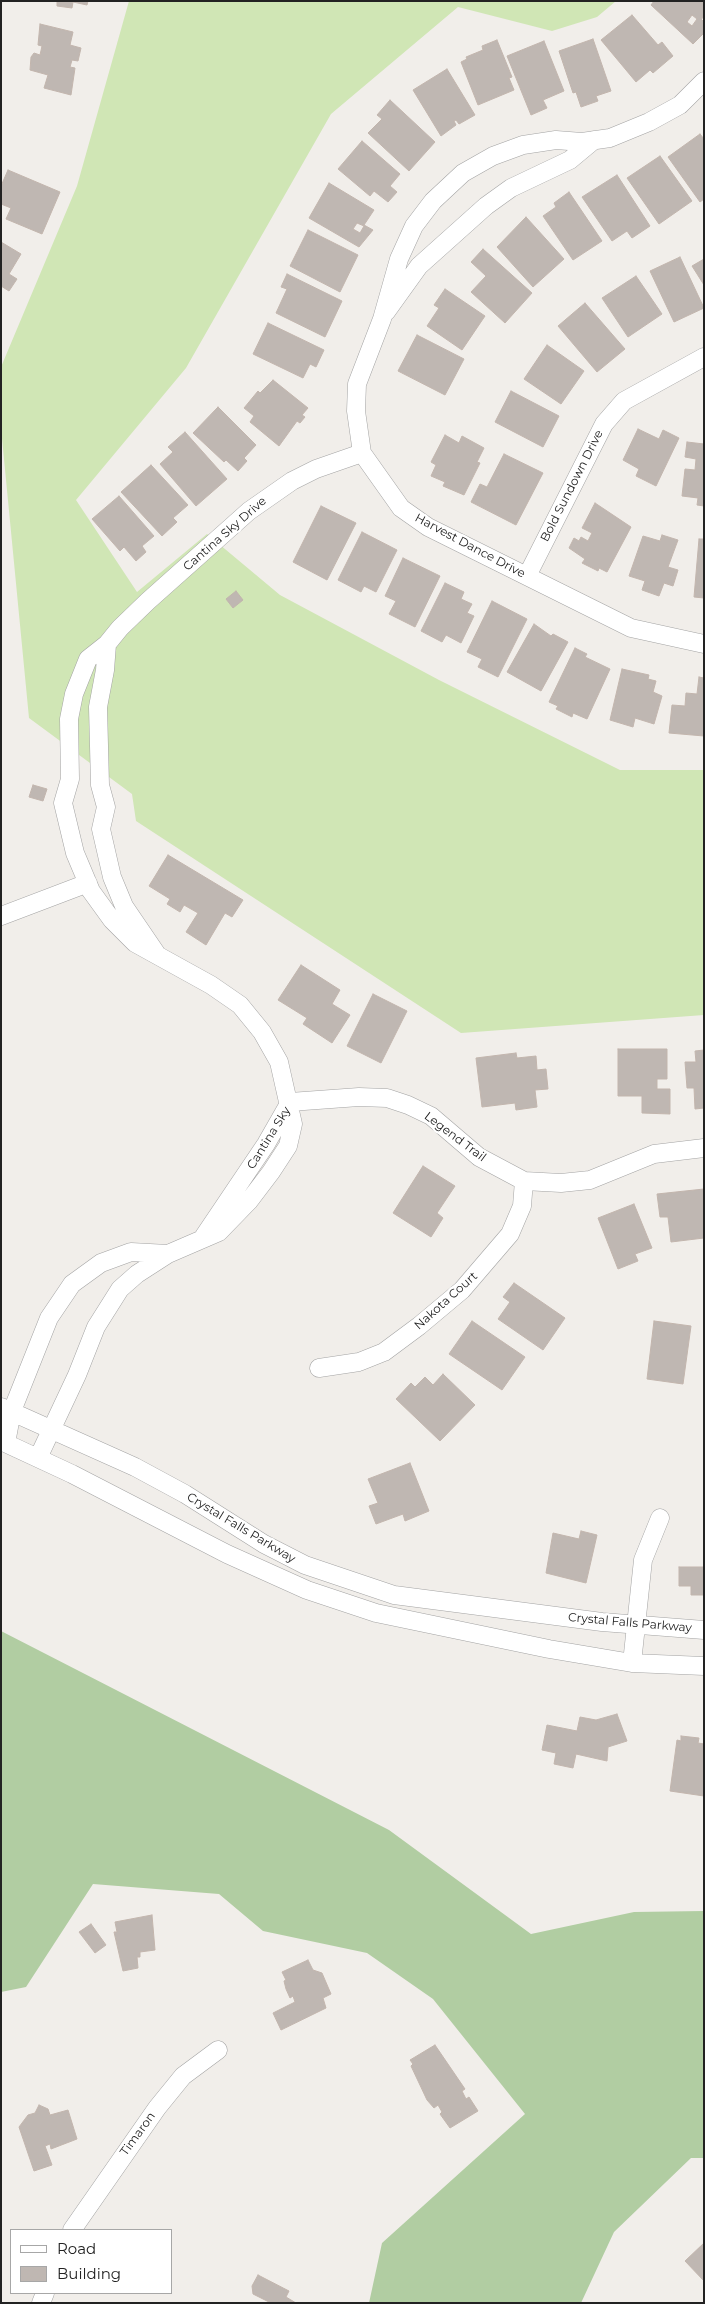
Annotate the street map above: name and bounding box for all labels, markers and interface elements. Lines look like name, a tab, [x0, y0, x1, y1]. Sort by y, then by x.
street label: Bold Sundown Drive	[538, 428, 606, 544]
street label: Cantina Sky Drive	[181, 494, 269, 574]
street label: Harvest Dance Drive	[412, 511, 528, 581]
street label: Cantina Sky	[244, 1104, 294, 1172]
street label: Legend Trail	[421, 1109, 489, 1165]
street label: Nakota Court	[412, 1269, 480, 1333]
street label: Crystal Falls Parkway	[184, 1490, 298, 1566]
street label: Crystal Falls Parkway	[567, 1610, 693, 1636]
street label: Timaron	[117, 2109, 159, 2159]
legend	[10, 2229, 172, 2294]
text: Road	[57, 2239, 96, 2258]
text: Building	[57, 2264, 121, 2283]

